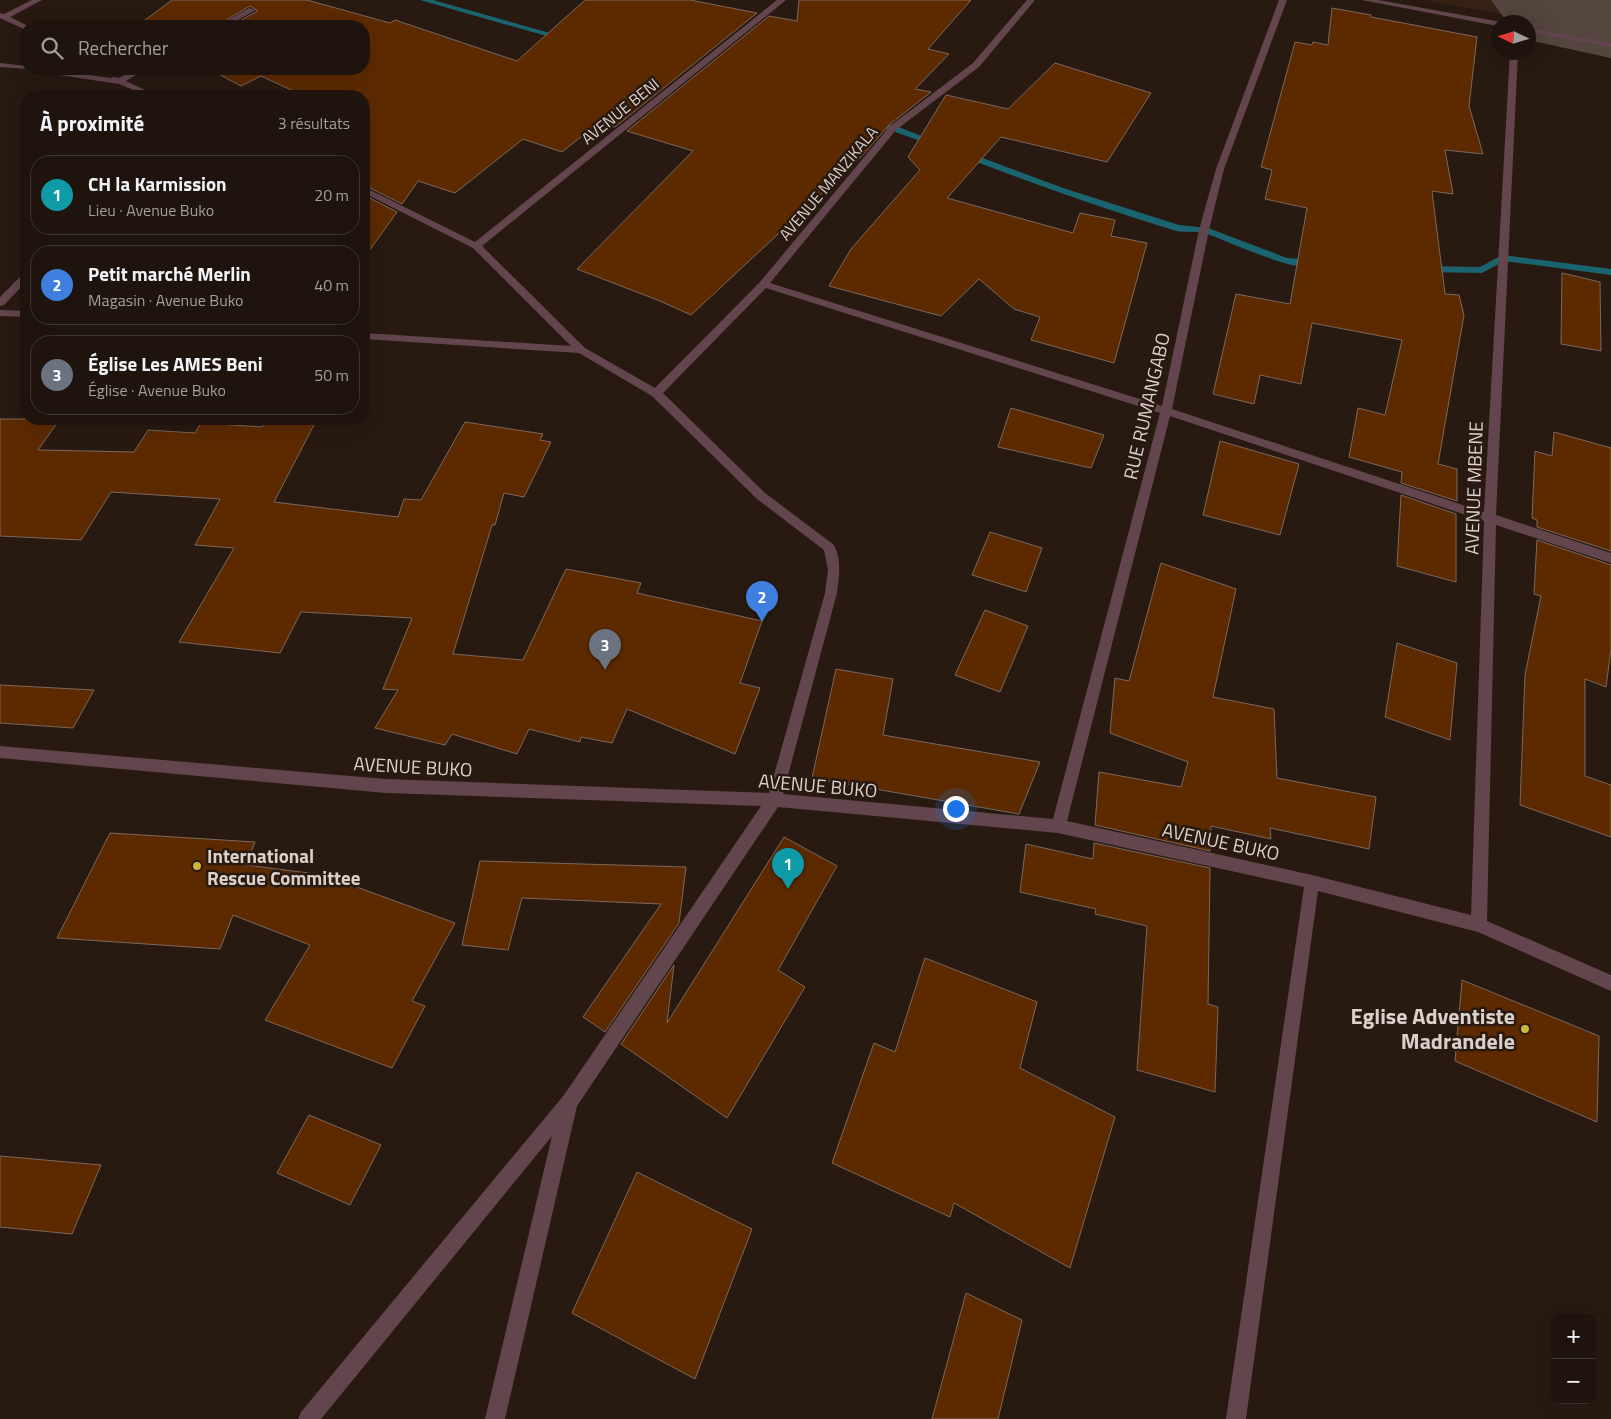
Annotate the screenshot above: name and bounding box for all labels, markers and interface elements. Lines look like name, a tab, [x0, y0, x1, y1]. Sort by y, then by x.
north arrow	[1491, 15, 1536, 60]
search box	[20, 20, 370, 75]
text: Rechercher	[78, 33, 168, 62]
icon: search	[38, 34, 66, 62]
street label: AVENUE BENI	[576, 72, 664, 150]
text: À proximité	[40, 107, 144, 139]
text: 3 résultats	[278, 111, 350, 135]
street label: AVENUE MANZIKALA	[773, 120, 883, 245]
text: CH la Karmission	[88, 169, 227, 198]
text: 1	[53, 183, 61, 207]
text: 20 m	[314, 183, 349, 207]
text: Lieu · Avenue Buko	[88, 198, 214, 222]
text: Petit marché Merlin	[88, 259, 251, 288]
text: 2	[53, 273, 61, 297]
text: 40 m	[314, 273, 349, 297]
text: Magasin · Avenue Buko	[88, 288, 244, 312]
street label: RUE RUMANGABO	[1115, 330, 1177, 482]
text: Église Les AMES Beni	[88, 349, 263, 378]
text: 3	[53, 363, 61, 387]
text: 50 m	[314, 363, 349, 387]
text: Église · Avenue Buko	[88, 378, 226, 402]
street label: AVENUE MBENE	[1456, 421, 1490, 555]
pin: 2	[746, 581, 778, 622]
pin: 3	[589, 629, 621, 670]
street label: AVENUE BUKO	[353, 748, 473, 784]
street label: AVENUE BUKO	[757, 765, 879, 805]
your location	[943, 796, 969, 822]
street label: AVENUE BUKO	[1160, 814, 1282, 868]
place label: International Rescue Committee	[207, 841, 361, 892]
pin: 1	[772, 848, 804, 889]
marker: International Rescue Committee	[191, 860, 203, 872]
place label: Eglise Adventiste Madrandele	[1351, 999, 1515, 1058]
marker: Eglise Adventiste Madrandele	[1519, 1023, 1531, 1035]
map controls	[1551, 1314, 1596, 1404]
button: +	[1551, 1314, 1596, 1359]
button: −	[1551, 1359, 1596, 1404]

